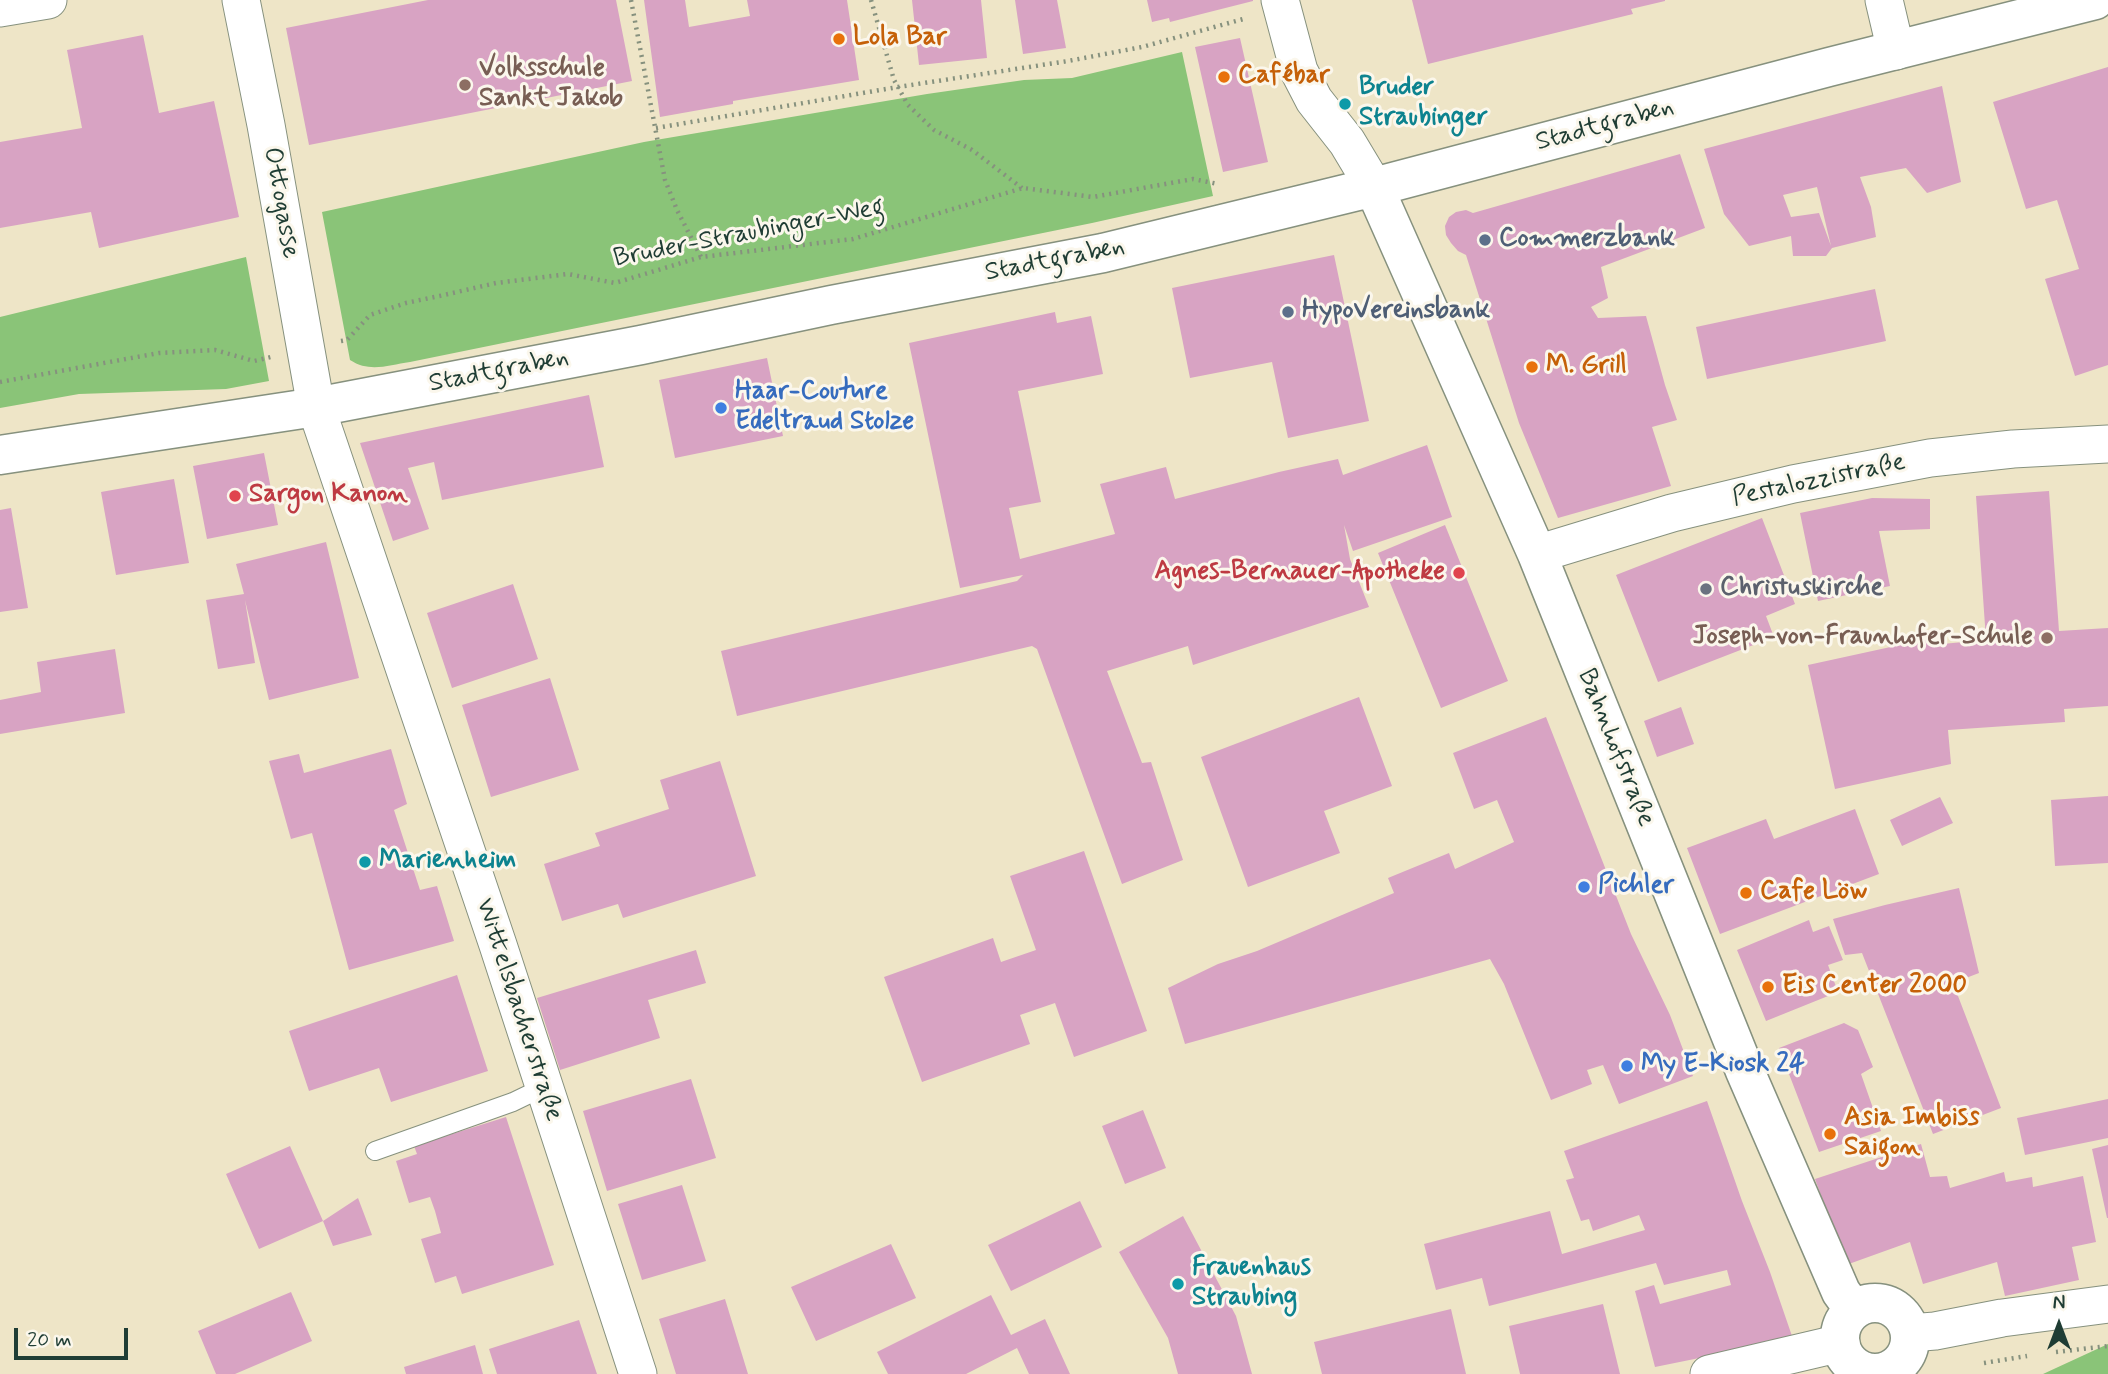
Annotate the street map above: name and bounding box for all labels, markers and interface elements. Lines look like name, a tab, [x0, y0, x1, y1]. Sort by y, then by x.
place label: Lola Bar	[853, 23, 947, 55]
marker: Lola Bar	[831, 31, 847, 47]
place label: Volksschule Sankt Jakob	[479, 54, 623, 116]
place label: Cafébar	[1238, 61, 1330, 93]
marker: Cafébar	[1216, 69, 1232, 85]
place label: Bruder Straubinger	[1359, 73, 1488, 134]
marker: Volksschule Sankt Jakob	[457, 77, 473, 93]
street label: Stadtgraben	[1533, 93, 1677, 159]
marker: Bruder Straubinger	[1337, 96, 1353, 112]
street label: Ottogasse	[255, 145, 305, 261]
street label: Bruder-Straubinger-Weg	[611, 192, 887, 276]
place label: Commerzbank	[1499, 224, 1675, 256]
street label: Stadtgraben	[982, 232, 1128, 290]
marker: Commerzbank	[1477, 232, 1493, 248]
place label: HypoVereinsbank	[1302, 296, 1490, 328]
marker: HypoVereinsbank	[1280, 304, 1296, 320]
street label: Stadtgraben	[426, 343, 572, 401]
place label: M. Grill	[1546, 351, 1627, 383]
marker: M. Grill	[1524, 359, 1540, 375]
place label: Haar-Couture Edeltraud Stolze	[735, 377, 914, 438]
marker: Haar-Couture Edeltraud Stolze	[713, 400, 729, 416]
street label: Pestalozzistraße	[1730, 447, 1908, 515]
place label: Sargon Kanon	[249, 480, 408, 512]
marker: Sargon Kanon	[227, 488, 243, 504]
place label: Agnes-Bernauer-Apotheke	[1155, 557, 1445, 589]
marker: Agnes-Bernauer-Apotheke	[1451, 565, 1467, 581]
place label: Christuskirche	[1720, 573, 1883, 605]
marker: Christuskirche	[1698, 581, 1714, 597]
place label: Joseph-von-Fraunhofer-Schule	[1693, 622, 2033, 654]
marker: Joseph-von-Fraunhofer-Schule	[2039, 630, 2055, 646]
street label: Bahnhofstraße	[1569, 665, 1661, 831]
place label: Marienheim	[379, 846, 516, 878]
marker: Marienheim	[357, 854, 373, 870]
place label: Pichler	[1598, 871, 1674, 903]
place label: Cafe Löw	[1760, 877, 1867, 909]
marker: Pichler	[1576, 879, 1592, 895]
marker: Cafe Löw	[1738, 885, 1754, 901]
street label: Wittelsbacherstraße	[467, 895, 569, 1125]
place label: Eis Center 2000	[1782, 971, 1967, 1003]
marker: Eis Center 2000	[1760, 979, 1776, 995]
place label: My E-Kiosk 24	[1641, 1050, 1805, 1082]
marker: My E-Kiosk 24	[1619, 1058, 1635, 1074]
place label: Asia Imbiss Saigon	[1844, 1103, 1979, 1164]
marker: Asia Imbiss Saigon	[1822, 1126, 1838, 1142]
place label: Frauenhaus Straubing	[1192, 1253, 1311, 1314]
marker: Frauenhaus Straubing	[1170, 1276, 1186, 1292]
north arrow	[2024, 1290, 2094, 1360]
text: N	[2053, 1291, 2065, 1316]
scale bar	[18, 1314, 131, 1358]
text: 20 m	[27, 1326, 72, 1354]

